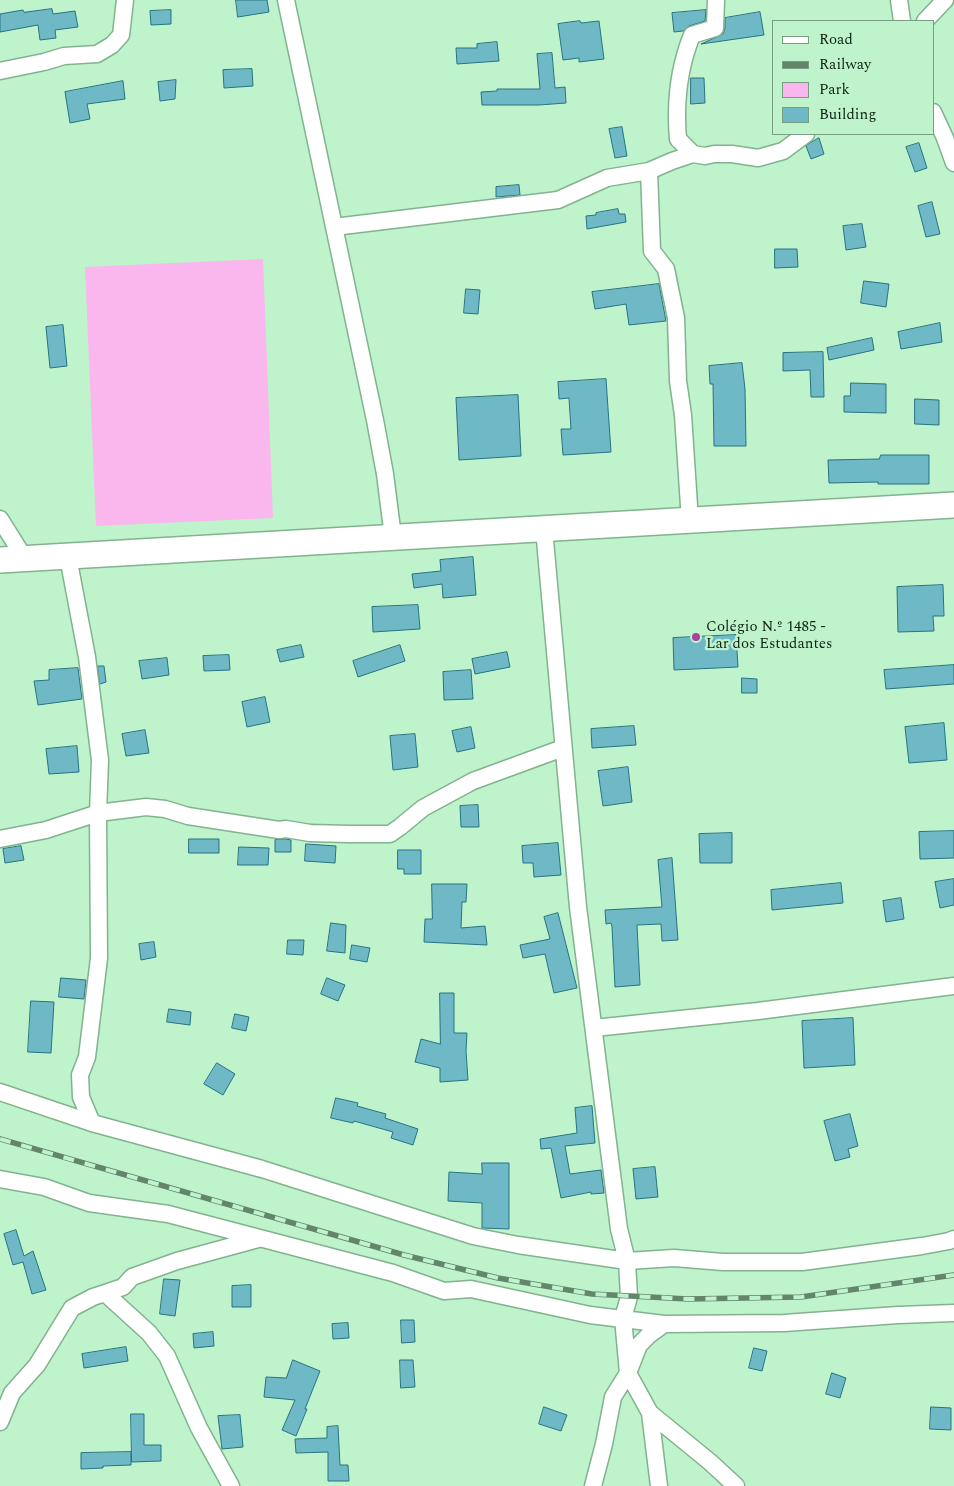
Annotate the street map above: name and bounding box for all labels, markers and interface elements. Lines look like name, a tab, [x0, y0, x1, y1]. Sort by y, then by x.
legend	[772, 20, 934, 135]
text: Road	[819, 28, 853, 51]
text: Railway	[819, 53, 871, 76]
text: Park	[819, 78, 850, 101]
text: Building	[819, 103, 876, 126]
place label: Colégio N.º 1485 - Lar dos Estudantes	[706, 619, 833, 654]
marker: Colégio N.º 1485 - Lar dos Estudantes	[690, 631, 702, 643]

